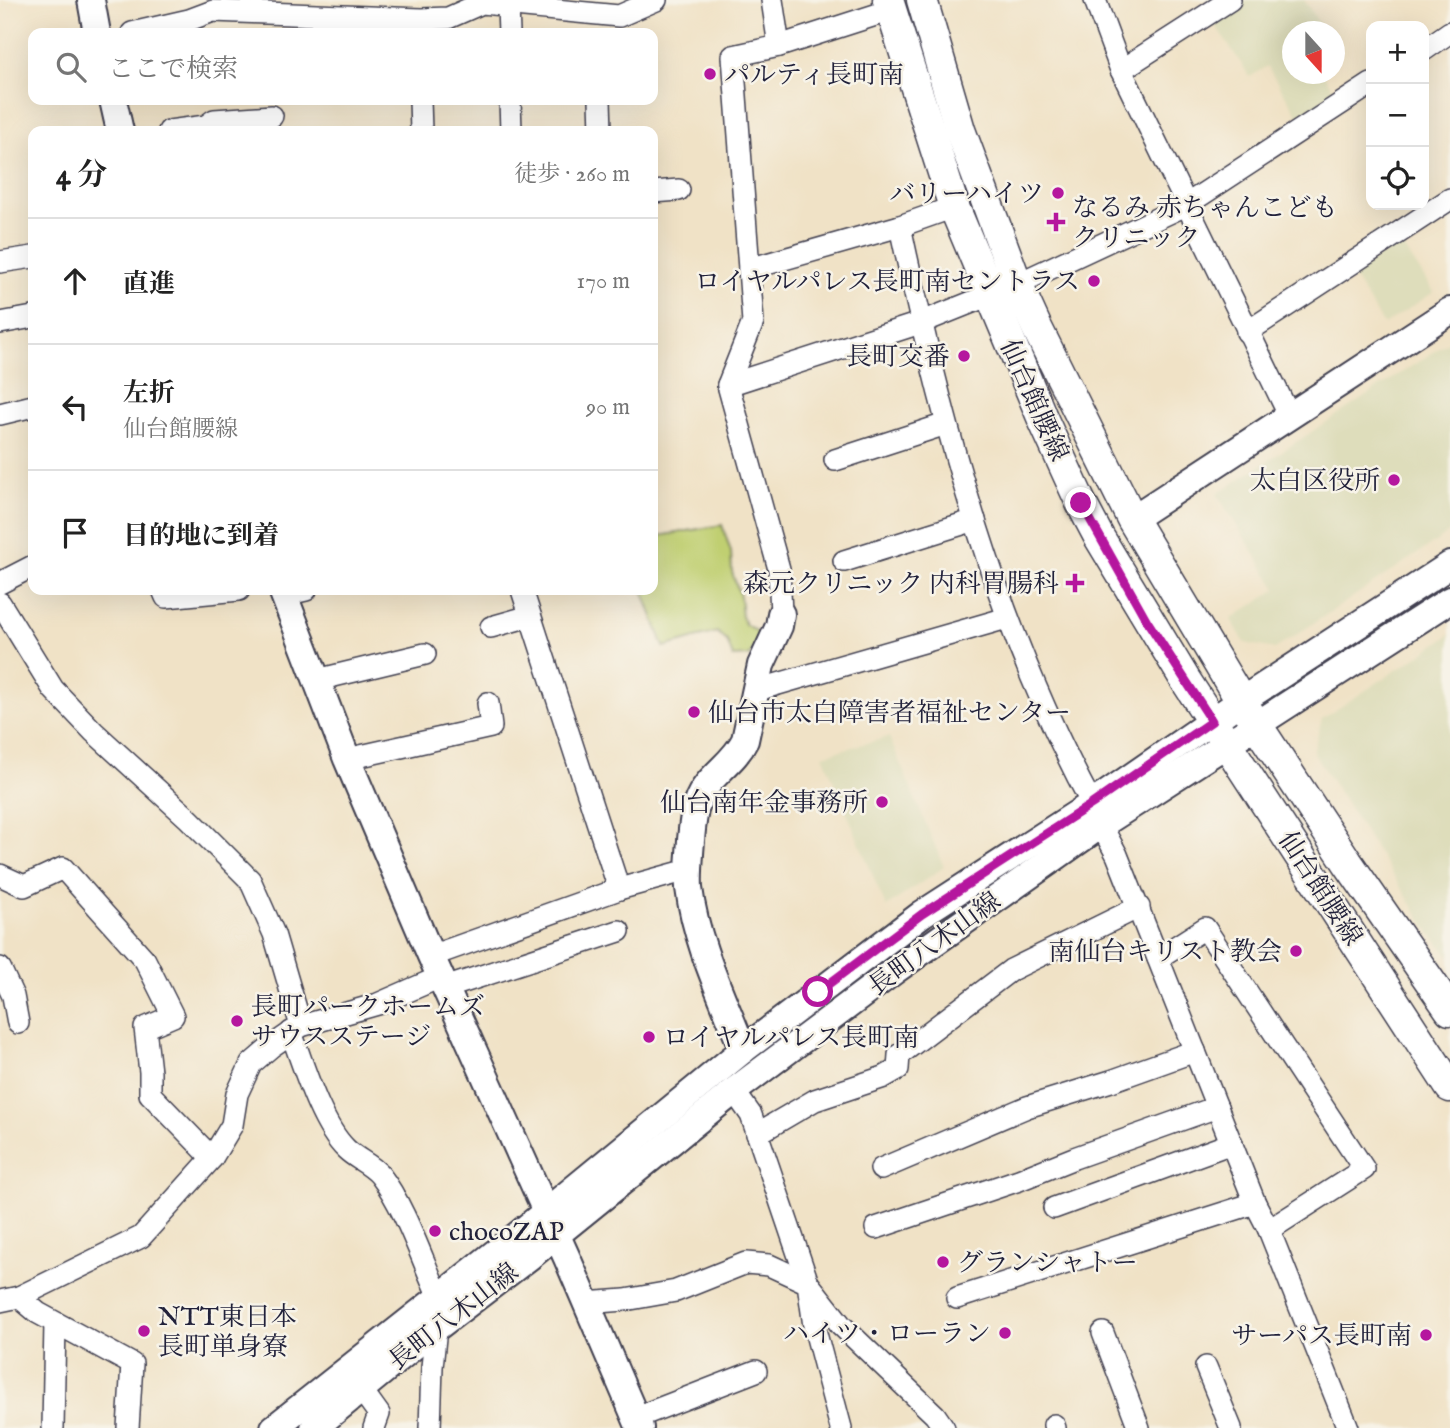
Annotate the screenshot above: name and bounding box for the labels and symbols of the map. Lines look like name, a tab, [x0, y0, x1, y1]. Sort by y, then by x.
north arrow	[1282, 21, 1345, 84]
place label: パルティ長町南	[724, 59, 904, 92]
marker: パルティ長町南	[702, 66, 718, 82]
place label: バリーハイツ	[889, 178, 1044, 211]
marker: バリーハイツ	[1050, 185, 1066, 201]
place label: なるみ 赤ちゃんこども クリニック	[1072, 192, 1338, 255]
marker: なるみ 赤ちゃんこども クリニック	[1046, 212, 1066, 232]
place label: ロイヤルパレス長町南セントラス	[694, 266, 1080, 299]
marker: ロイヤルパレス長町南セントラス	[1086, 273, 1102, 289]
street label: 仙台館腰線	[992, 335, 1075, 467]
place label: 長町交番	[846, 341, 950, 374]
marker: 長町交番	[956, 348, 972, 364]
place label: 太白区役所	[1250, 465, 1380, 498]
marker: 太白区役所	[1386, 472, 1402, 488]
route end	[1065, 487, 1096, 518]
place label: 森元クリニック 内科胃腸科	[743, 568, 1059, 601]
marker: 森元クリニック 内科胃腸科	[1065, 573, 1085, 593]
place label: 仙台市太白障害者福祉センター	[708, 697, 1071, 730]
marker: 仙台市太白障害者福祉センター	[686, 704, 702, 720]
place label: 仙台南年金事務所	[660, 787, 868, 820]
marker: 仙台南年金事務所	[874, 794, 890, 810]
street label: 仙台館腰線	[1270, 825, 1369, 952]
street label: 長町八木山線	[862, 885, 1008, 1003]
place label: 南仙台キリスト教会	[1049, 936, 1282, 969]
marker: 南仙台キリスト教会	[1288, 943, 1304, 959]
route start	[802, 976, 833, 1007]
place label: 長町パークホームズ サウスステージ	[251, 991, 485, 1054]
marker: 長町パークホームズ サウスステージ	[229, 1013, 245, 1029]
place label: ロイヤルパレス長町南	[663, 1022, 919, 1055]
marker: ロイヤルパレス長町南	[641, 1029, 657, 1045]
place label: chocoZAP	[449, 1216, 564, 1249]
marker: chocoZAP	[427, 1223, 443, 1239]
place label: グランシャトー	[957, 1247, 1138, 1280]
marker: グランシャトー	[935, 1254, 951, 1270]
street label: 長町八木山線	[382, 1256, 526, 1378]
place label: NTT東日本 長町単身寮	[158, 1301, 297, 1364]
place label: ハイツ・ローラン	[783, 1318, 991, 1351]
place label: サーパス長町南	[1231, 1320, 1412, 1353]
marker: NTT東日本 長町単身寮	[136, 1323, 152, 1339]
marker: ハイツ・ローラン	[997, 1325, 1013, 1341]
marker: サーパス長町南	[1418, 1327, 1434, 1343]

